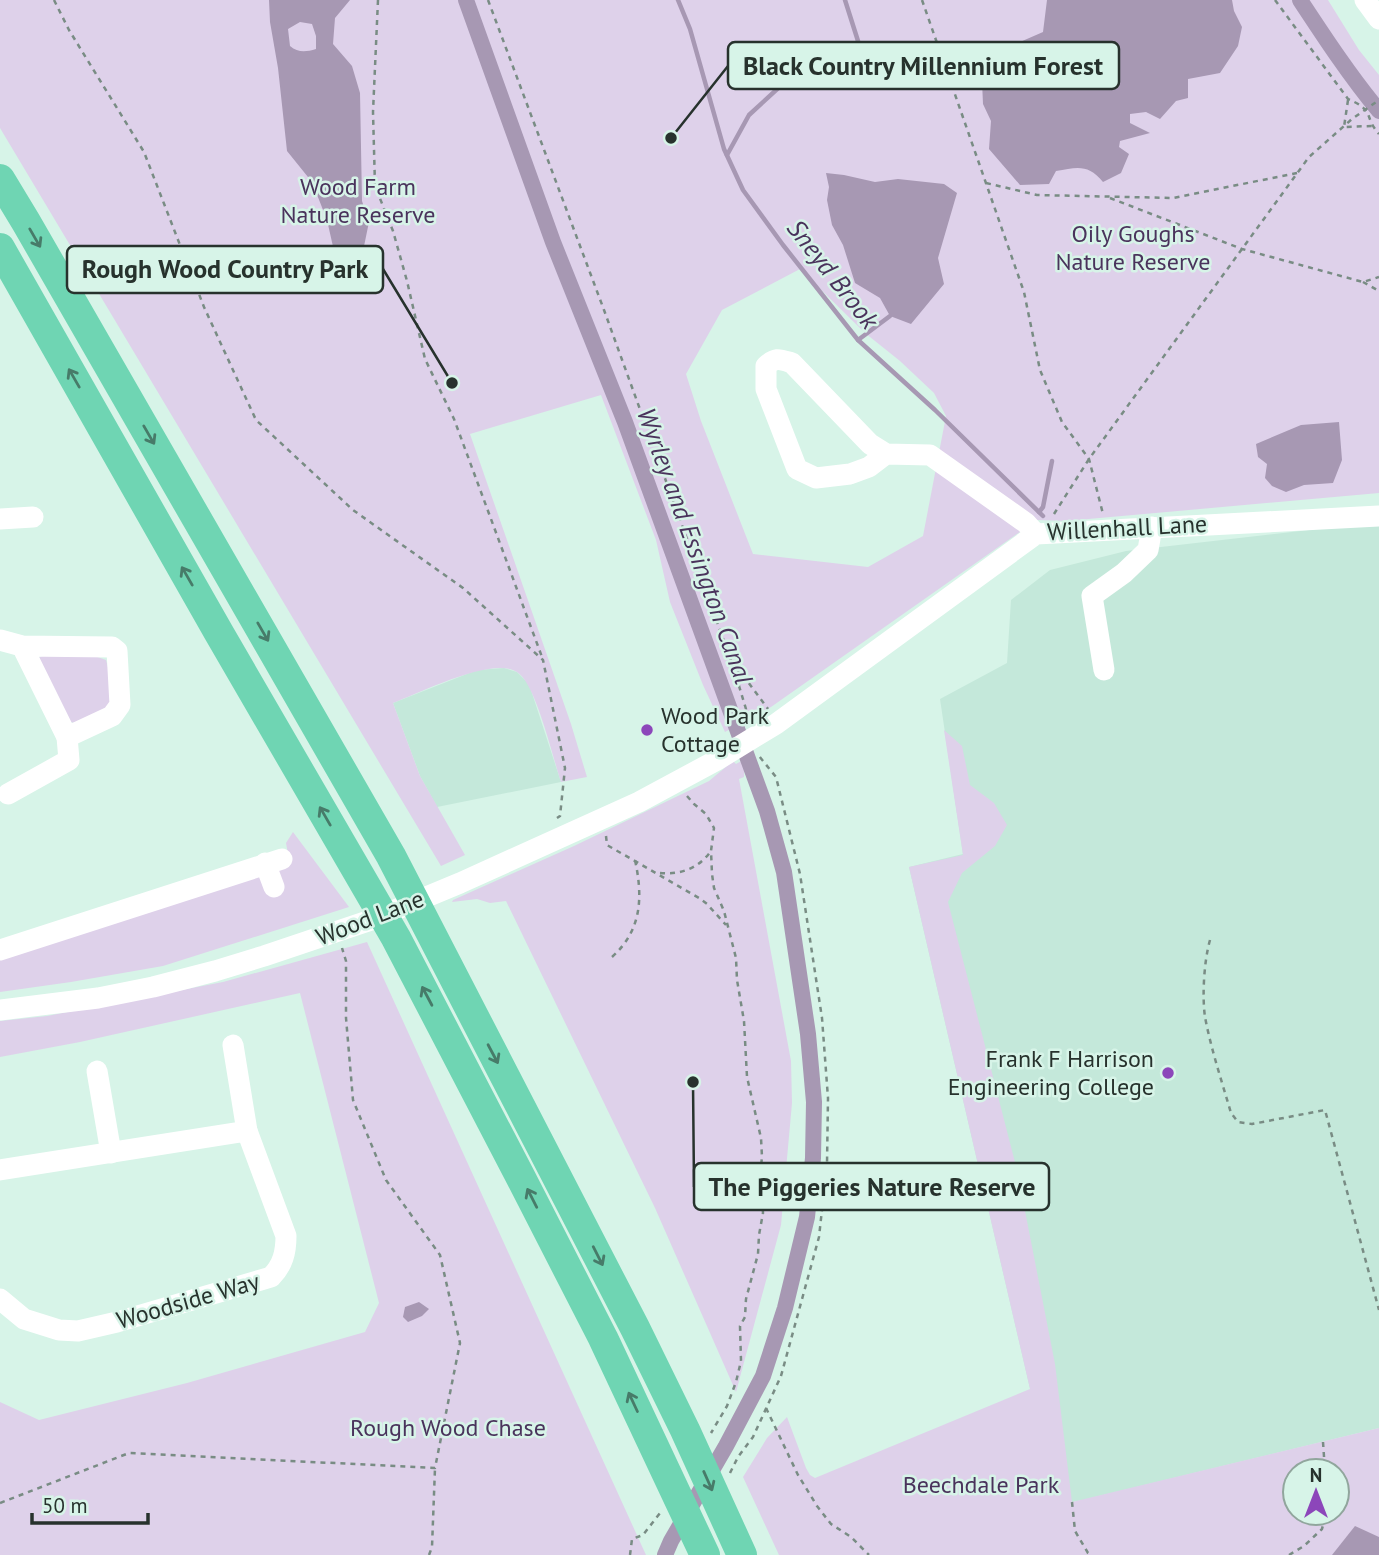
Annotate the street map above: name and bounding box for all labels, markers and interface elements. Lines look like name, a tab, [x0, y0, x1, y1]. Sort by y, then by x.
callout: Black Country Millennium Forest	[728, 42, 1119, 89]
text: Black Country Millennium Forest	[743, 49, 1103, 82]
park label: Wood Farm Nature Reserve	[280, 171, 436, 230]
water label: Sneyd Brook	[780, 212, 887, 336]
park label: Oily Goughs Nature Reserve	[1055, 218, 1211, 277]
one-way arrow	[28, 227, 42, 247]
callout: Rough Wood Country Park	[67, 246, 383, 293]
text: Rough Wood Country Park	[82, 252, 368, 285]
one-way arrow	[67, 369, 81, 389]
water label: Wyrley and Essington Canal	[630, 403, 761, 688]
one-way arrow	[142, 424, 156, 444]
street label: Willenhall Lane	[1046, 508, 1208, 547]
one-way arrow	[180, 566, 193, 587]
one-way arrow	[256, 622, 270, 642]
place label: Wood Park Cottage	[661, 700, 770, 759]
marker: Wood Park Cottage	[639, 722, 655, 738]
one-way arrow	[318, 806, 332, 826]
street label: Wood Lane	[311, 883, 428, 952]
one-way arrow	[419, 987, 433, 1007]
one-way arrow	[487, 1043, 501, 1064]
place label: Frank F Harrison Engineering College	[948, 1043, 1154, 1102]
marker: Frank F Harrison Engineering College	[1160, 1065, 1176, 1081]
callout: The Piggeries Nature Reserve	[694, 1163, 1049, 1210]
text: The Piggeries Nature Reserve	[709, 1170, 1035, 1203]
one-way arrow	[524, 1188, 538, 1209]
one-way arrow	[591, 1245, 605, 1266]
street label: Woodside Way	[113, 1265, 263, 1336]
one-way arrow	[626, 1392, 639, 1413]
park label: Rough Wood Chase	[350, 1412, 546, 1443]
north arrow	[1281, 1457, 1351, 1527]
text: N	[1310, 1463, 1322, 1487]
park label: Beechdale Park	[903, 1469, 1060, 1500]
one-way arrow	[702, 1470, 715, 1492]
scale bar	[32, 1482, 147, 1526]
text: 50 m	[42, 1492, 88, 1519]

